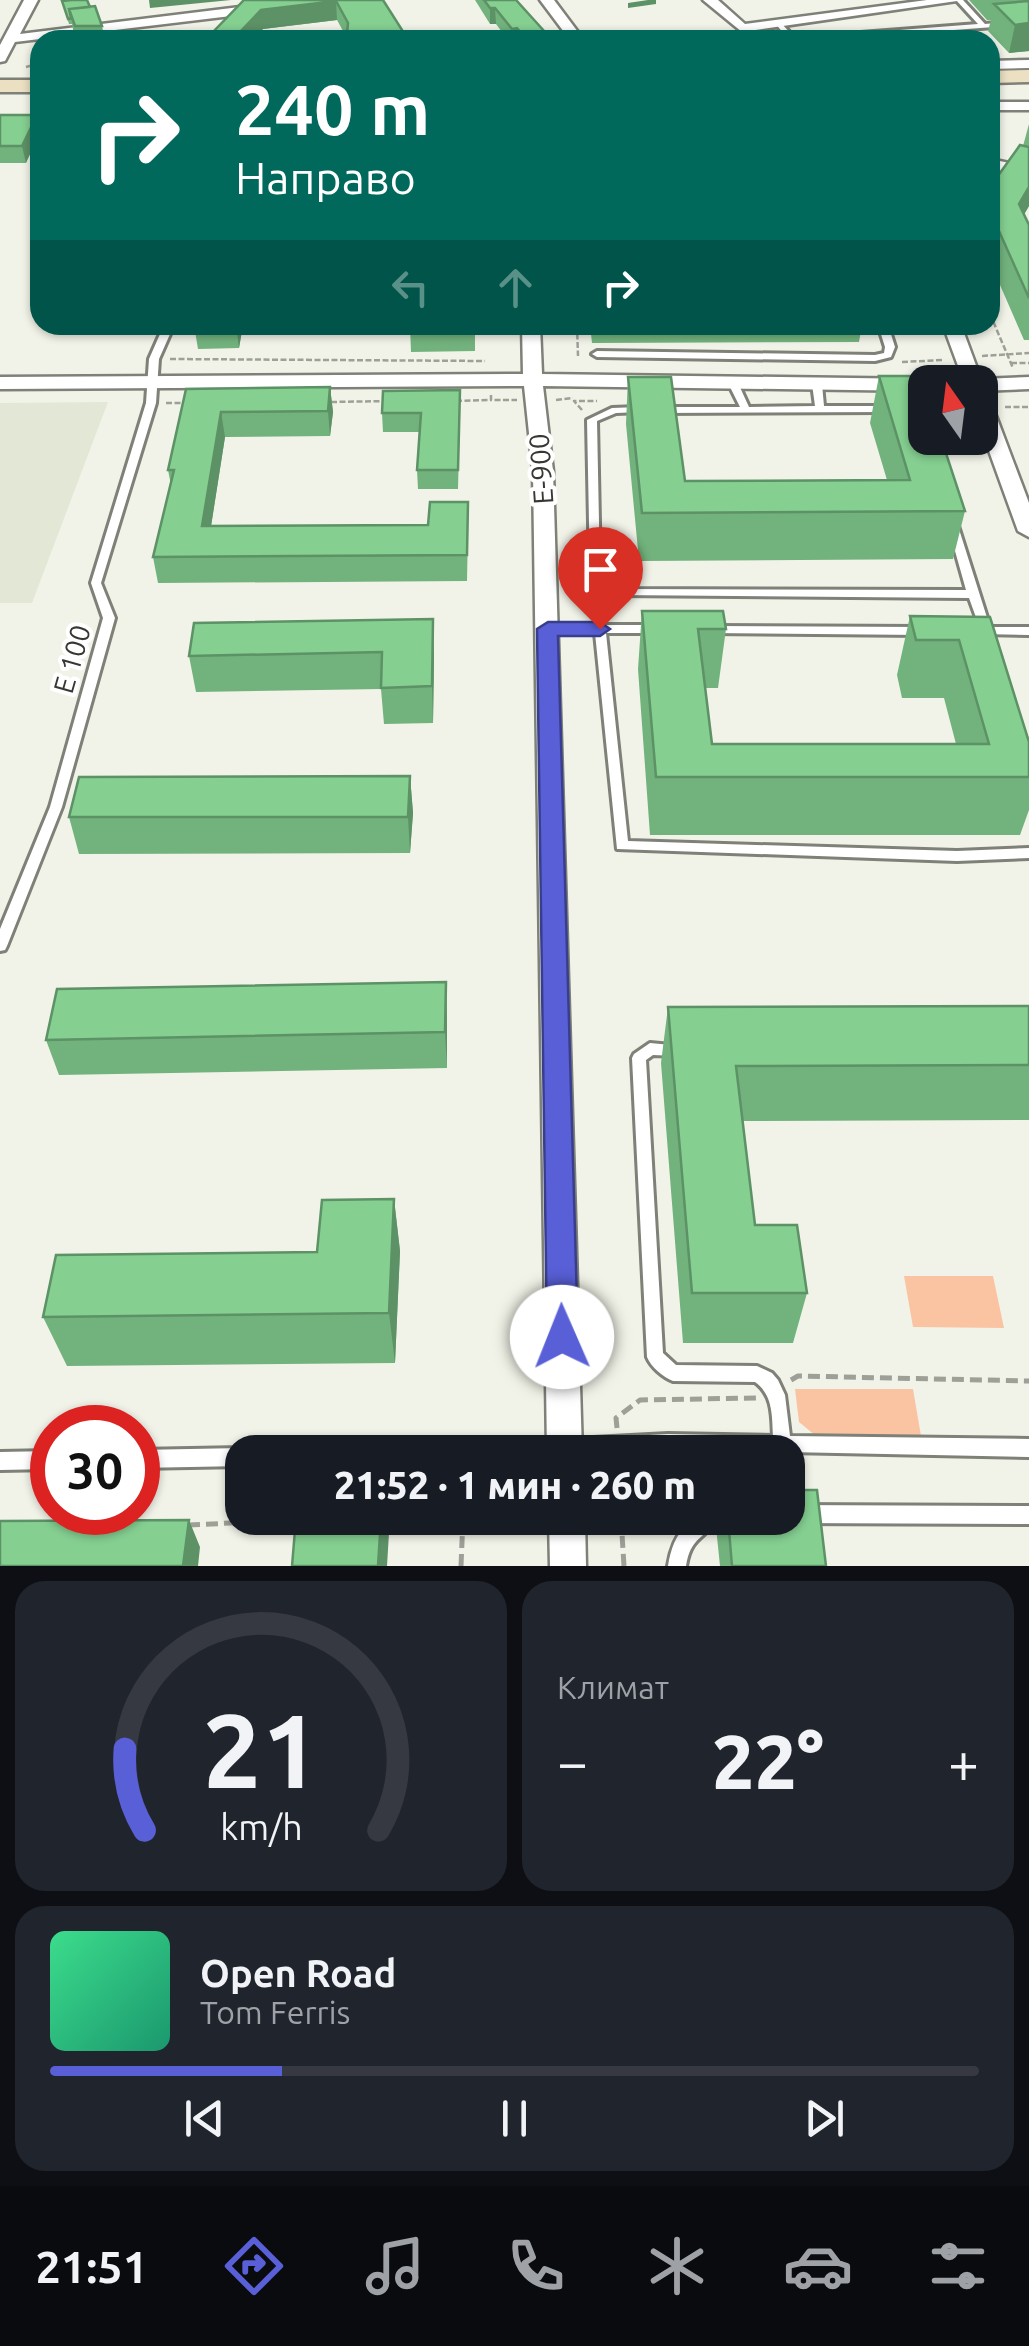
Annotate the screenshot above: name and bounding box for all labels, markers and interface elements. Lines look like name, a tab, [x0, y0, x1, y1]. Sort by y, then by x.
icon: right	[70, 70, 200, 200]
text: 240 m	[235, 70, 430, 148]
text: Направо	[235, 152, 416, 203]
icon: left	[383, 260, 438, 315]
icon: ahead	[488, 260, 543, 315]
icon: right	[593, 260, 648, 315]
north arrow	[908, 365, 998, 455]
map controls	[908, 365, 998, 455]
street label: E-900	[523, 432, 558, 506]
pin	[558, 527, 643, 630]
icon: arrive	[573, 542, 628, 597]
street label: E 100	[47, 621, 96, 697]
position arrow	[510, 1285, 614, 1389]
speed limit sign: 30	[30, 1405, 160, 1535]
text: 21:52 · 1 мин · 260 m	[334, 1464, 696, 1506]
text: Климат	[557, 1669, 669, 1705]
text: 21	[202, 1691, 320, 1808]
text: 22°	[712, 1719, 824, 1803]
text: −	[557, 1731, 588, 1792]
text: +	[948, 1731, 979, 1792]
text: km/h	[220, 1807, 302, 1847]
text: Open Road	[200, 1952, 396, 1994]
text: Tom Ferris	[200, 1994, 350, 2030]
icon: previous	[177, 2091, 232, 2146]
icon: pause	[487, 2091, 542, 2146]
icon: next	[797, 2091, 852, 2146]
icon: directions	[219, 2231, 289, 2301]
icon: music	[360, 2231, 430, 2301]
icon: phone	[501, 2231, 571, 2301]
icon: climate	[642, 2231, 712, 2301]
icon: car	[783, 2231, 853, 2301]
icon: filters	[923, 2231, 993, 2301]
text: 21:51	[35, 2241, 148, 2292]

